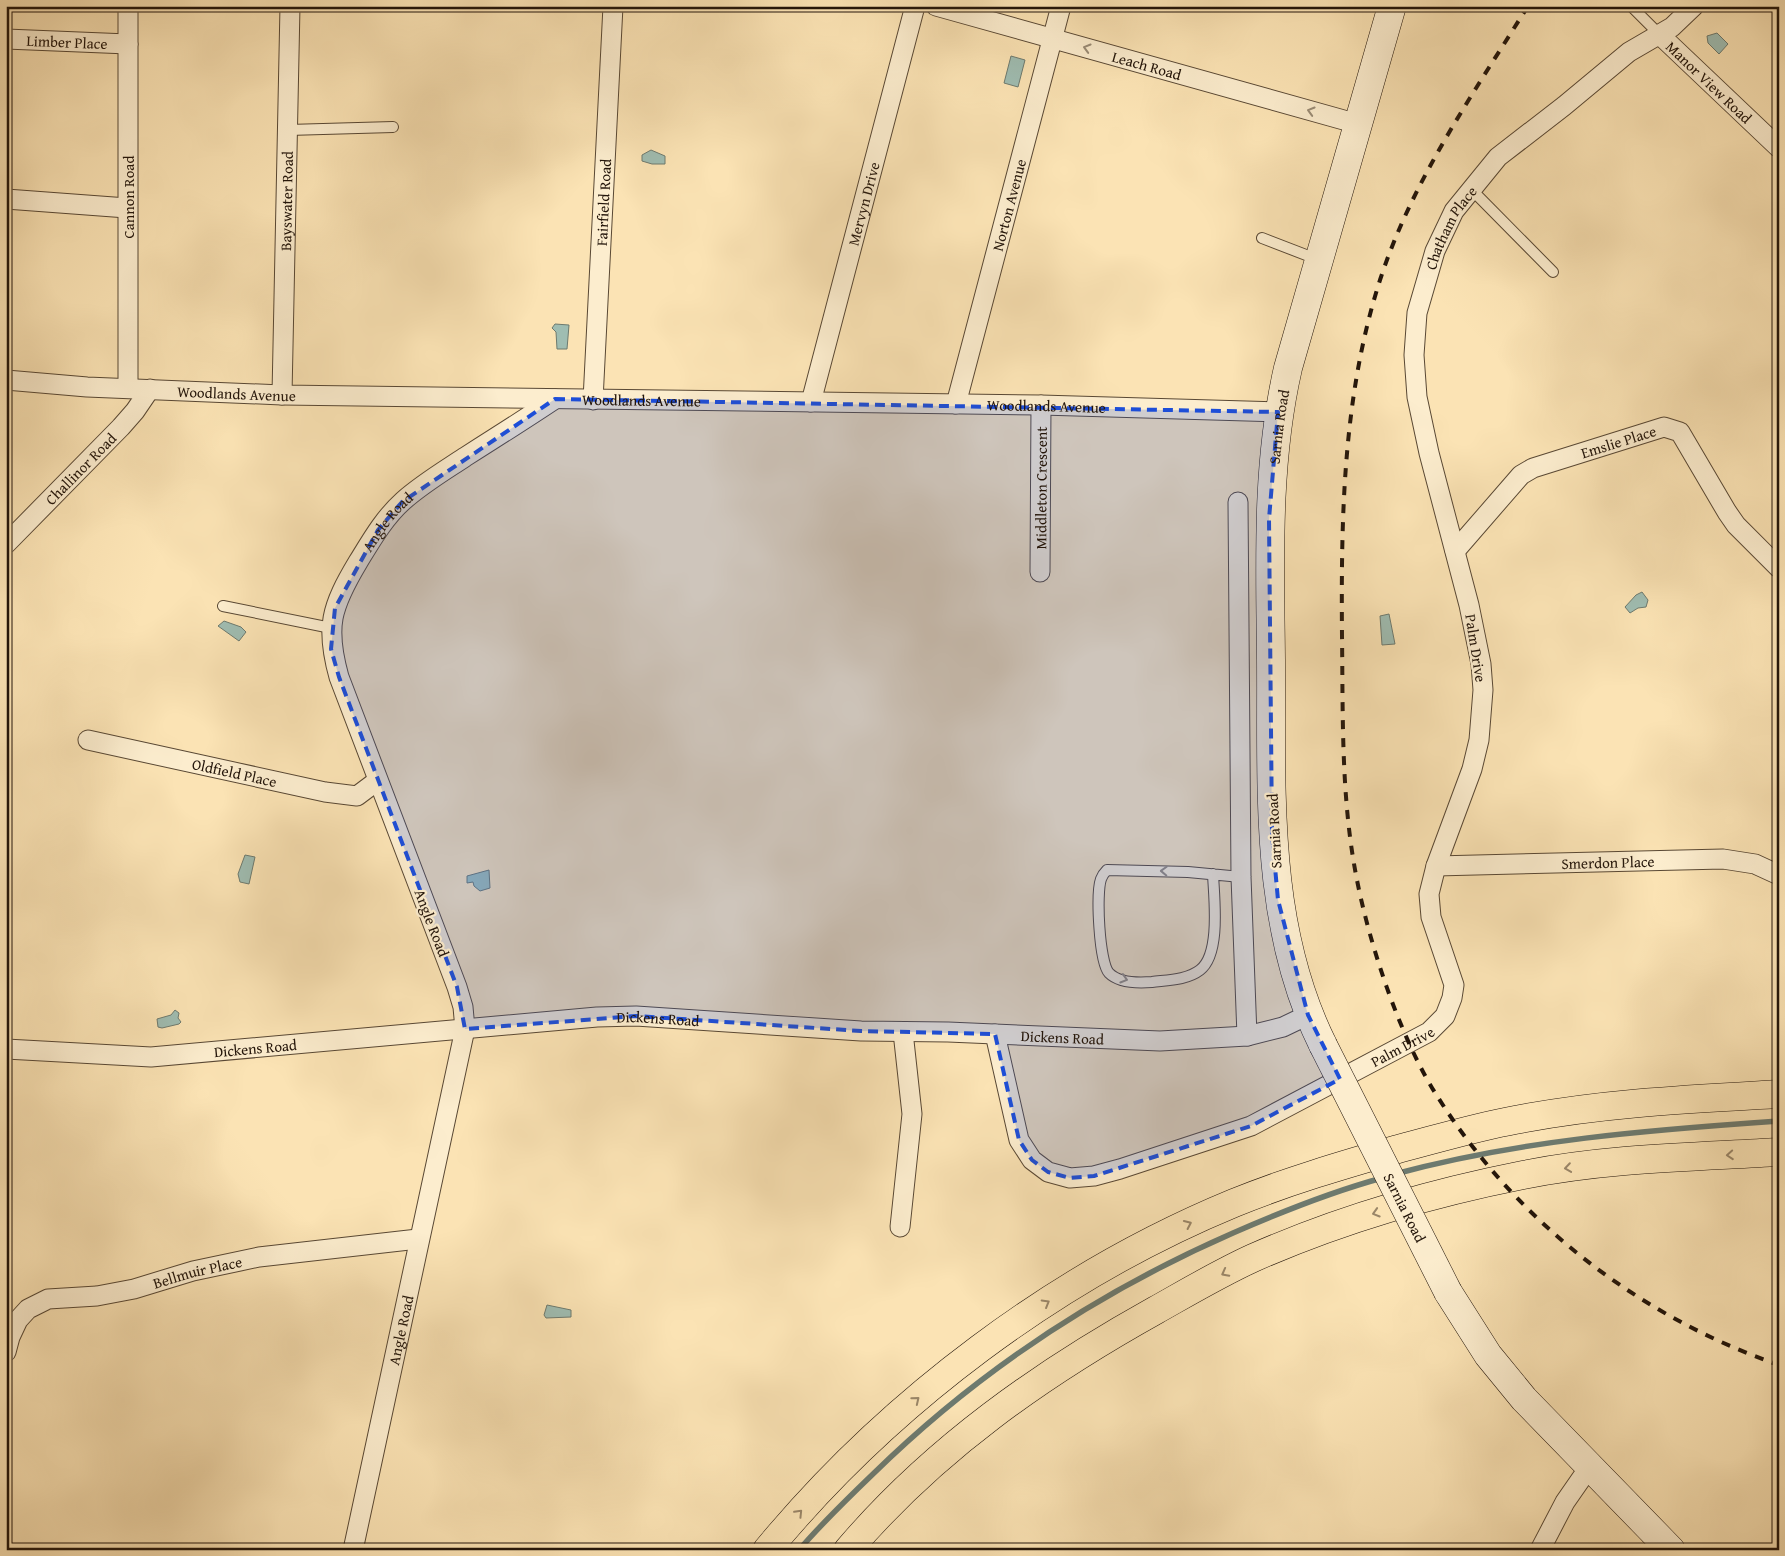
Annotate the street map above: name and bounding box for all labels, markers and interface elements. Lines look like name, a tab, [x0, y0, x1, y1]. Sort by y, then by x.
street label: Limber Place	[26, 29, 108, 54]
street label: Manor View Road	[1662, 36, 1757, 128]
one-way arrow	[1083, 43, 1092, 54]
street label: Leach Road	[1110, 45, 1184, 85]
one-way arrow	[1308, 106, 1316, 116]
street label: Bayswater Road	[274, 151, 298, 251]
street label: Cannon Road	[118, 156, 139, 238]
street label: Norton Avenue	[986, 156, 1031, 253]
street label: Fairfield Road	[590, 158, 616, 246]
street label: Mervyn Drive	[842, 159, 884, 248]
street label: Chatham Place	[1420, 181, 1481, 272]
street label: Woodlands Avenue	[177, 380, 296, 406]
street label: Woodlands Avenue	[582, 388, 701, 411]
street label: Sarnia Road	[1263, 388, 1294, 465]
street label: Woodlands Avenue	[987, 394, 1106, 417]
street label: Emslie Place	[1578, 420, 1659, 463]
street label: Middleton Crescent	[1030, 426, 1051, 550]
street label: Challinor Road	[40, 428, 121, 509]
street label: Angle Road	[357, 487, 417, 555]
street label: Palm Drive	[1460, 612, 1492, 684]
street label: Oldfield Place	[190, 753, 279, 792]
street label: Sarnia Road	[1262, 793, 1286, 869]
street label: Smerdon Place	[1561, 850, 1655, 873]
one-way arrow	[1160, 865, 1168, 876]
street label: Angle Road	[409, 886, 455, 960]
one-way arrow	[1119, 974, 1127, 984]
street label: Dickens Road	[616, 1005, 700, 1031]
street label: Palm Drive	[1367, 1022, 1439, 1072]
street label: Dickens Road	[1020, 1025, 1104, 1049]
street label: Dickens Road	[213, 1033, 298, 1062]
one-way arrow	[1726, 1149, 1734, 1160]
one-way arrow	[1564, 1162, 1572, 1173]
street label: Sarnia Road	[1379, 1169, 1432, 1246]
one-way arrow	[1373, 1208, 1381, 1218]
one-way arrow	[1183, 1220, 1192, 1231]
street label: Bellmuir Place	[150, 1250, 244, 1293]
one-way arrow	[1222, 1267, 1231, 1277]
street label: Angle Road	[383, 1293, 418, 1367]
one-way arrow	[1040, 1299, 1049, 1309]
one-way arrow	[910, 1396, 919, 1405]
one-way arrow	[793, 1509, 802, 1518]

